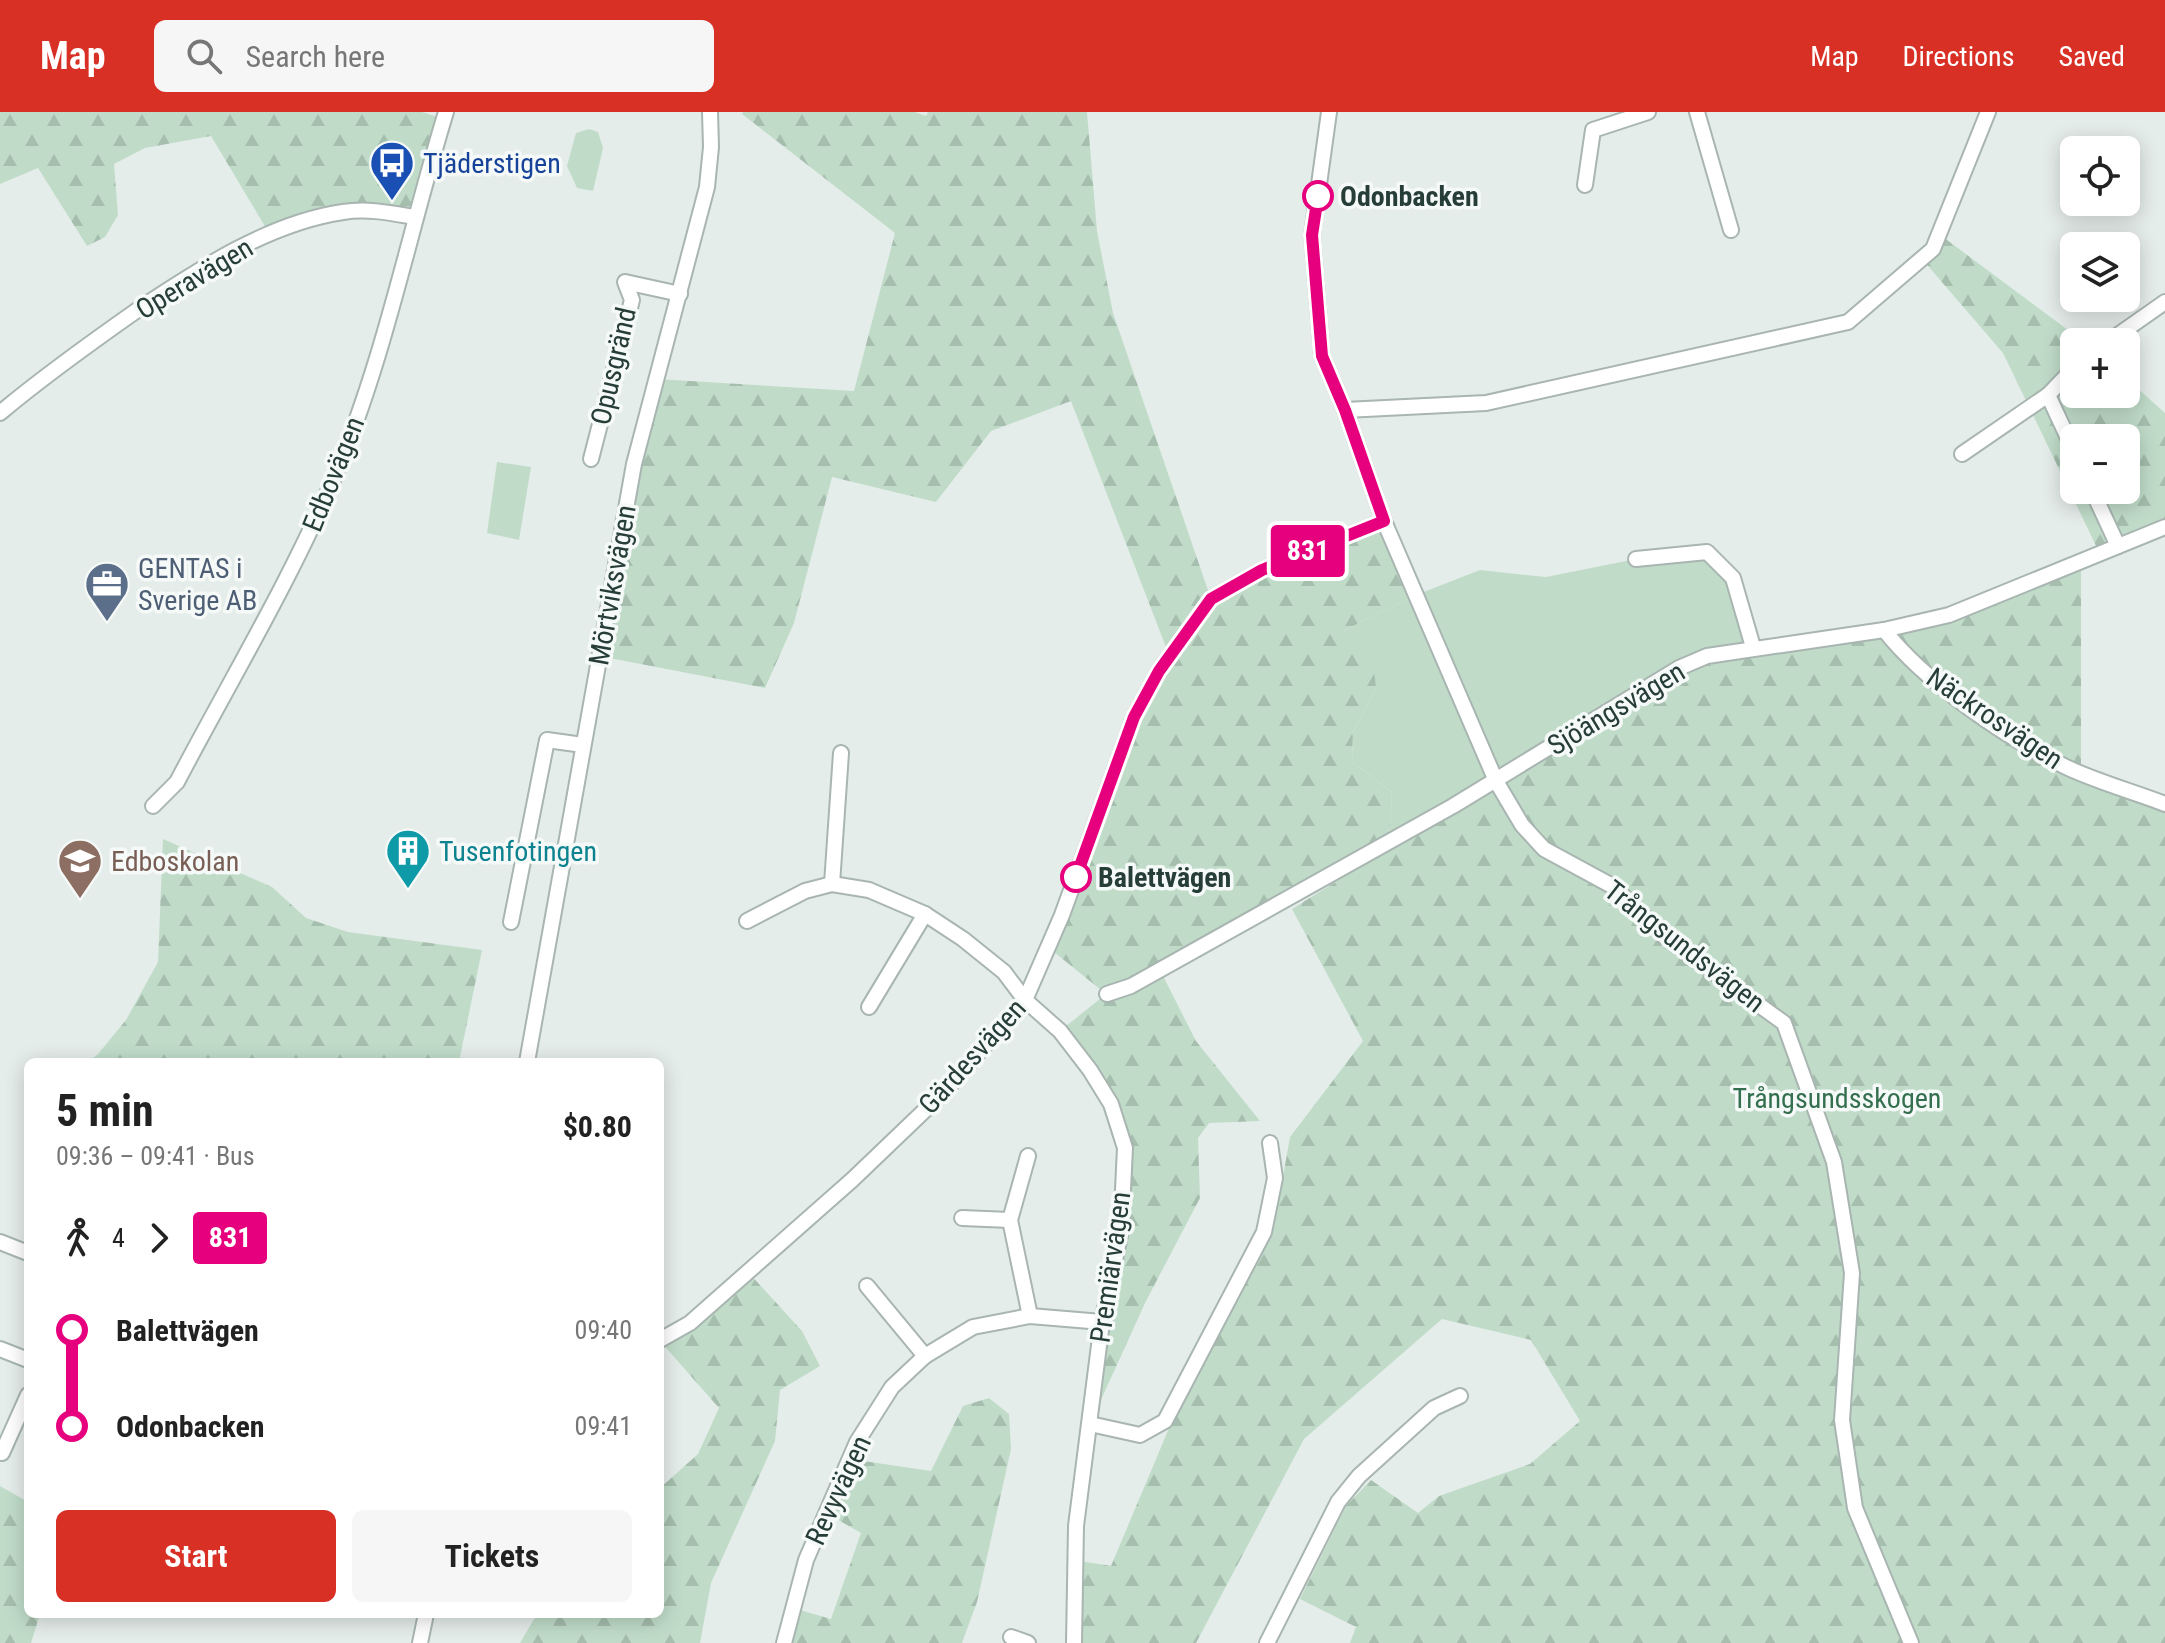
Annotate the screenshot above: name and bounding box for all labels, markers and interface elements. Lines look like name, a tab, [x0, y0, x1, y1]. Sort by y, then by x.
search box	[154, 20, 714, 92]
text: Map	[40, 34, 106, 78]
icon: search	[182, 34, 226, 78]
text: Search here	[246, 39, 385, 74]
text: Map	[1810, 40, 1859, 73]
text: Directions	[1903, 40, 2014, 73]
text: Saved	[2058, 40, 2125, 73]
map controls	[2060, 136, 2140, 504]
button: locate	[2060, 136, 2140, 216]
bus stop icon: Tjäderstigen	[368, 139, 416, 202]
place label: Tjäderstigen	[423, 147, 561, 180]
place label: Odonbacken	[1340, 180, 1479, 213]
marker: Odonbacken	[1303, 181, 1333, 211]
street label: Operavägen	[130, 231, 259, 326]
button: layers	[2060, 232, 2140, 312]
street label: Opusgränd	[584, 304, 643, 428]
button: +	[2060, 328, 2140, 408]
street label: Edbovägen	[296, 412, 371, 536]
button: −	[2060, 424, 2140, 504]
street label: Mörtviksvägen	[582, 502, 643, 668]
line badge: 831	[1262, 525, 1354, 577]
text: 831	[1287, 534, 1329, 567]
place label: GENTAS i Sverige AB	[138, 552, 257, 617]
office icon: GENTAS i Sverige AB	[83, 560, 131, 623]
street label: Sjöängsvägen	[1542, 655, 1691, 762]
street label: Näckrosvägen	[1920, 661, 2069, 776]
building icon: Tusenfotingen	[384, 827, 432, 890]
place label: Tusenfotingen	[439, 835, 597, 868]
school or university icon: Edboskolan	[56, 837, 104, 900]
place label: Edboskolan	[111, 845, 239, 878]
place label: Balettvägen	[1098, 861, 1231, 894]
marker: Balettvägen	[1061, 862, 1091, 892]
street label: Trångsundsvägen	[1598, 874, 1771, 1019]
street label: Gärdesvägen	[912, 992, 1033, 1121]
park label: Trångsundsskogen	[1733, 1082, 1941, 1115]
text: 5 min	[56, 1085, 154, 1137]
text: $0.80	[563, 1109, 632, 1144]
text: 09:36 – 09:41 · Bus	[56, 1141, 255, 1171]
street label: Premiärvägen	[1084, 1189, 1137, 1345]
icon: walk	[56, 1216, 100, 1260]
icon: forward	[137, 1216, 181, 1260]
text: 831	[209, 1221, 251, 1254]
text: 4	[112, 1223, 125, 1253]
text: Balettvägen	[116, 1313, 259, 1348]
text: 09:40	[575, 1315, 632, 1345]
text: Odonbacken	[116, 1409, 265, 1444]
text: 09:41	[575, 1411, 632, 1441]
street label: Revyvägen	[799, 1430, 878, 1550]
button: Start	[56, 1510, 336, 1602]
button: Tickets	[352, 1510, 632, 1602]

